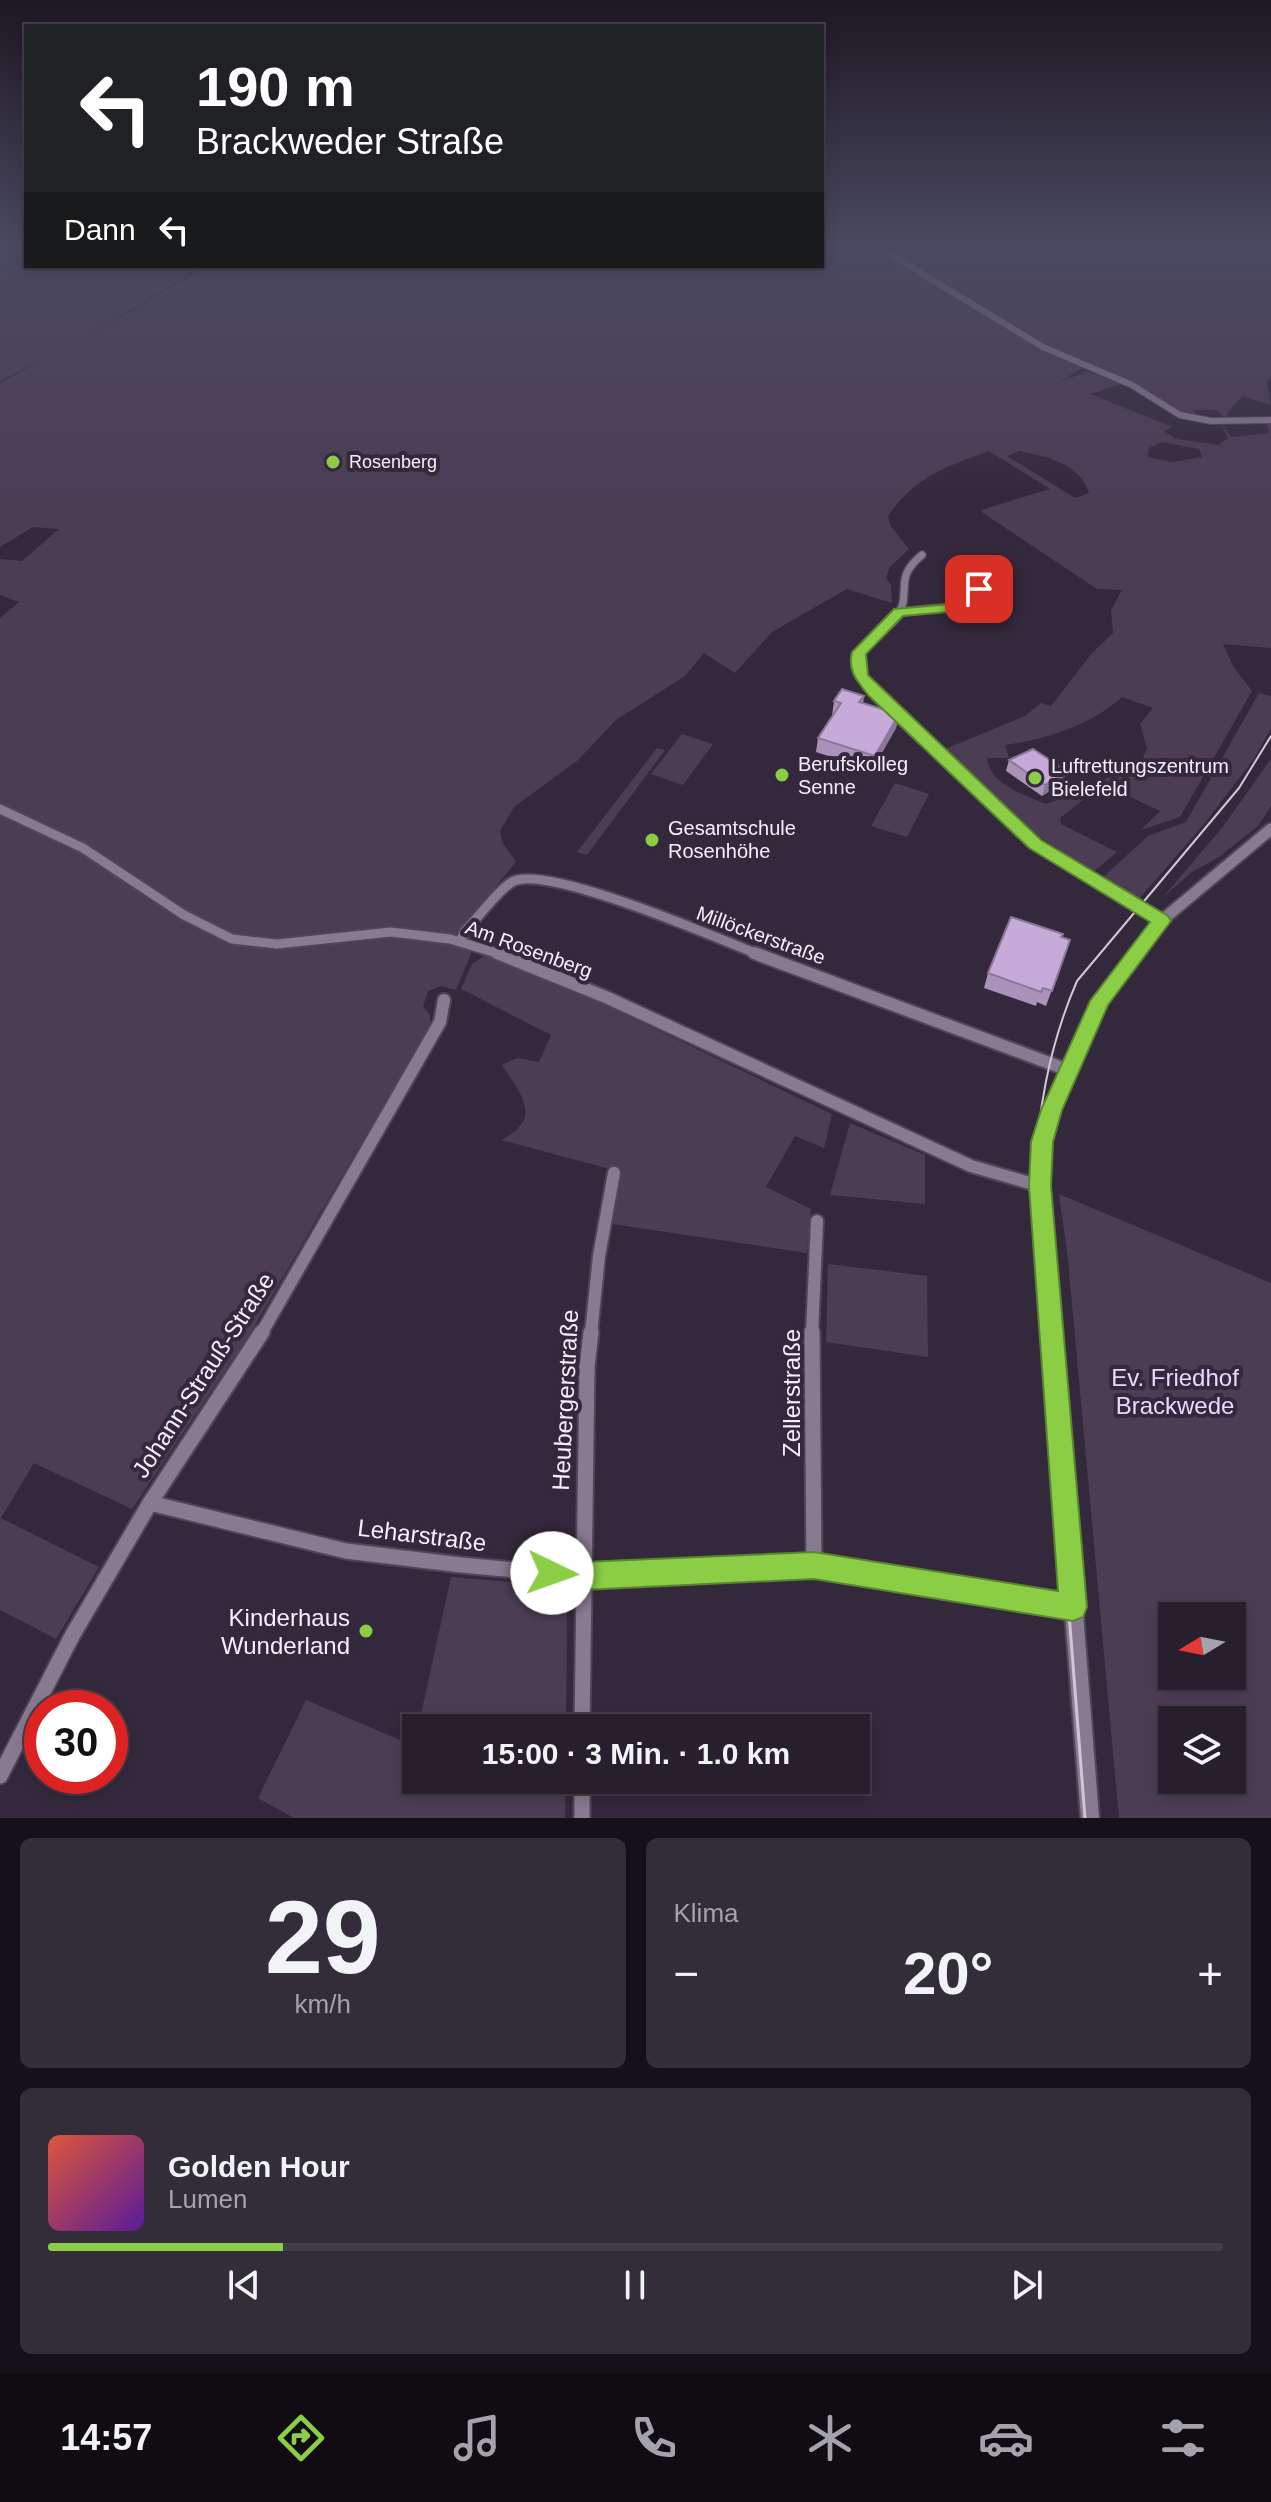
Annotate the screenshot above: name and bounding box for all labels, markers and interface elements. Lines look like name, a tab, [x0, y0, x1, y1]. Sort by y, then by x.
text: 190 m	[196, 55, 355, 118]
icon: left	[64, 56, 168, 160]
text: Brackweder Straße	[196, 121, 504, 162]
icon: left	[152, 208, 196, 252]
text: Dann	[64, 213, 136, 246]
place label: Rosenberg	[349, 452, 437, 472]
marker: Rosenberg	[324, 453, 342, 471]
pin	[945, 555, 1013, 623]
icon: arrive	[957, 567, 1001, 611]
place label: Berufskolleg Senne	[798, 753, 908, 798]
place label: Luftrettungszentrum Bielefeld	[1051, 755, 1229, 800]
marker: Berufskolleg Senne	[773, 766, 791, 784]
marker: Luftrettungszentrum Bielefeld	[1026, 769, 1044, 787]
place label: Gesamtschule Rosenhöhe	[668, 817, 796, 862]
marker: Gesamtschule Rosenhöhe	[643, 831, 661, 849]
street label: Millöckerstraße	[694, 901, 828, 969]
street label: Am Rosenberg	[463, 916, 595, 982]
street label: Johann-Strauß-Straße	[127, 1268, 279, 1482]
street label: Heubergerstraße	[547, 1309, 583, 1491]
street label: Zellerstraße	[778, 1329, 805, 1457]
park label: Ev. Friedhof Brackwede	[1111, 1364, 1239, 1419]
street label: Leharstraße	[356, 1514, 488, 1556]
position arrow	[510, 1531, 594, 1615]
north arrow	[1158, 1602, 1246, 1690]
map controls	[1158, 1602, 1246, 1794]
place label: Kinderhaus Wunderland	[221, 1604, 350, 1659]
marker: Kinderhaus Wunderland	[357, 1622, 375, 1640]
speed limit sign: 30	[24, 1690, 128, 1794]
button: layers	[1158, 1706, 1246, 1794]
text: 15:00 · 3 Min. · 1.0 km	[482, 1737, 790, 1770]
text: 29	[265, 1879, 381, 1995]
text: Klima	[674, 1898, 739, 1928]
text: 20°	[903, 1940, 994, 2007]
text: −	[674, 1949, 699, 1998]
text: +	[1197, 1949, 1223, 1998]
text: km/h	[295, 1989, 351, 2019]
text: Golden Hour	[168, 2150, 350, 2183]
text: Lumen	[168, 2184, 248, 2214]
icon: previous	[222, 2263, 266, 2307]
icon: pause	[613, 2263, 657, 2307]
icon: next	[1005, 2263, 1049, 2307]
icon: directions	[273, 2410, 329, 2466]
icon: music	[449, 2410, 505, 2466]
icon: phone	[626, 2410, 682, 2466]
icon: climate	[802, 2410, 858, 2466]
icon: car	[978, 2410, 1034, 2466]
icon: filters	[1155, 2410, 1211, 2466]
text: 14:57	[60, 2417, 152, 2458]

